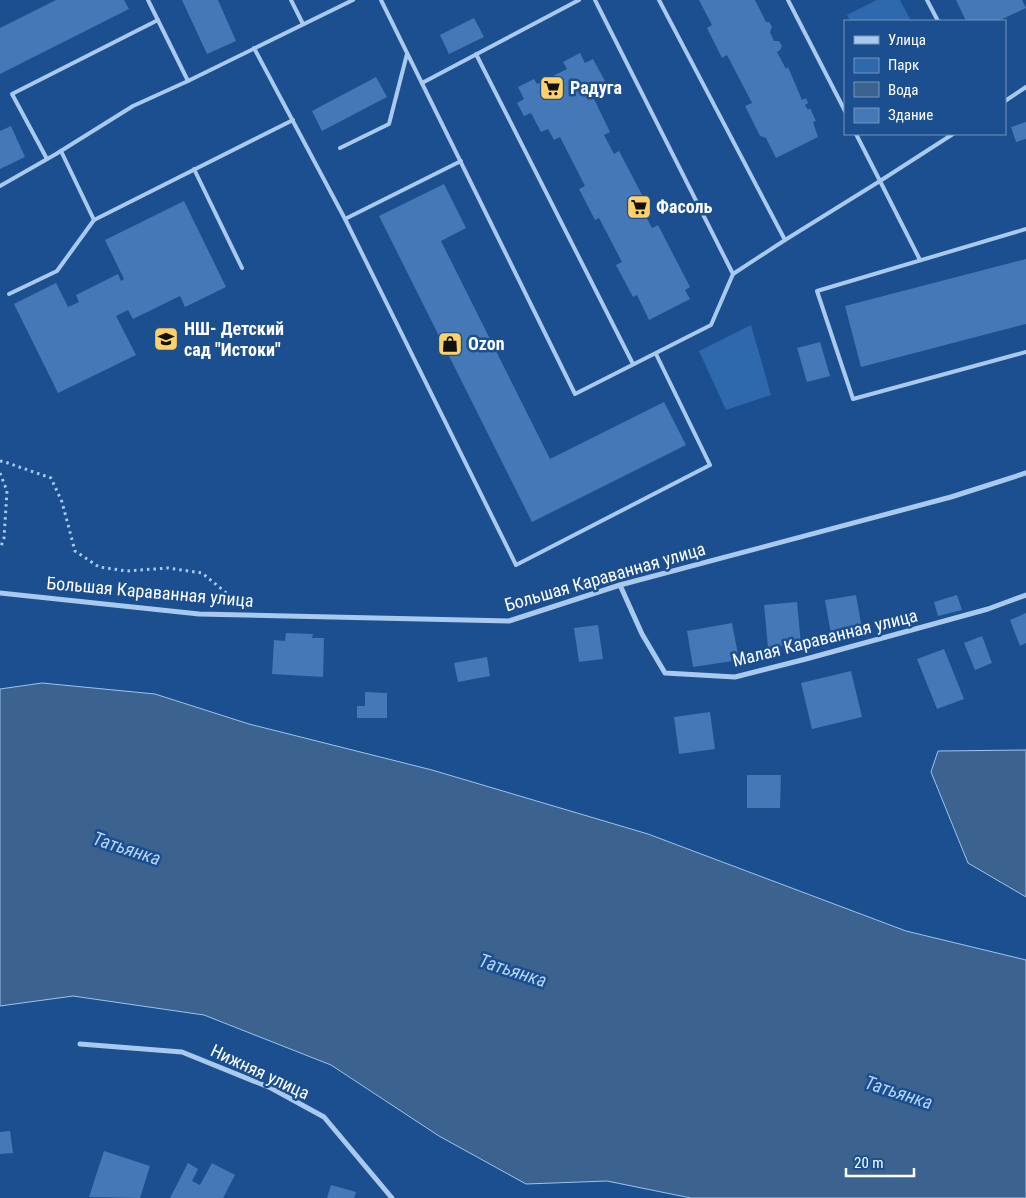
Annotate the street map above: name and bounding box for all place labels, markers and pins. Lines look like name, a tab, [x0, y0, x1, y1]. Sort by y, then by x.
supermarket icon: Радуга	[539, 75, 565, 101]
place label: Радуга	[570, 77, 622, 98]
supermarket icon: Фасоль	[626, 194, 652, 220]
place label: Фасоль	[656, 196, 713, 217]
place label: НШ- Детский сад "Истоки"	[184, 318, 284, 360]
school or university icon: НШ- Детский сад "Истоки"	[153, 326, 179, 352]
shop icon: Ozon	[437, 331, 463, 357]
place label: Ozon	[468, 333, 505, 354]

